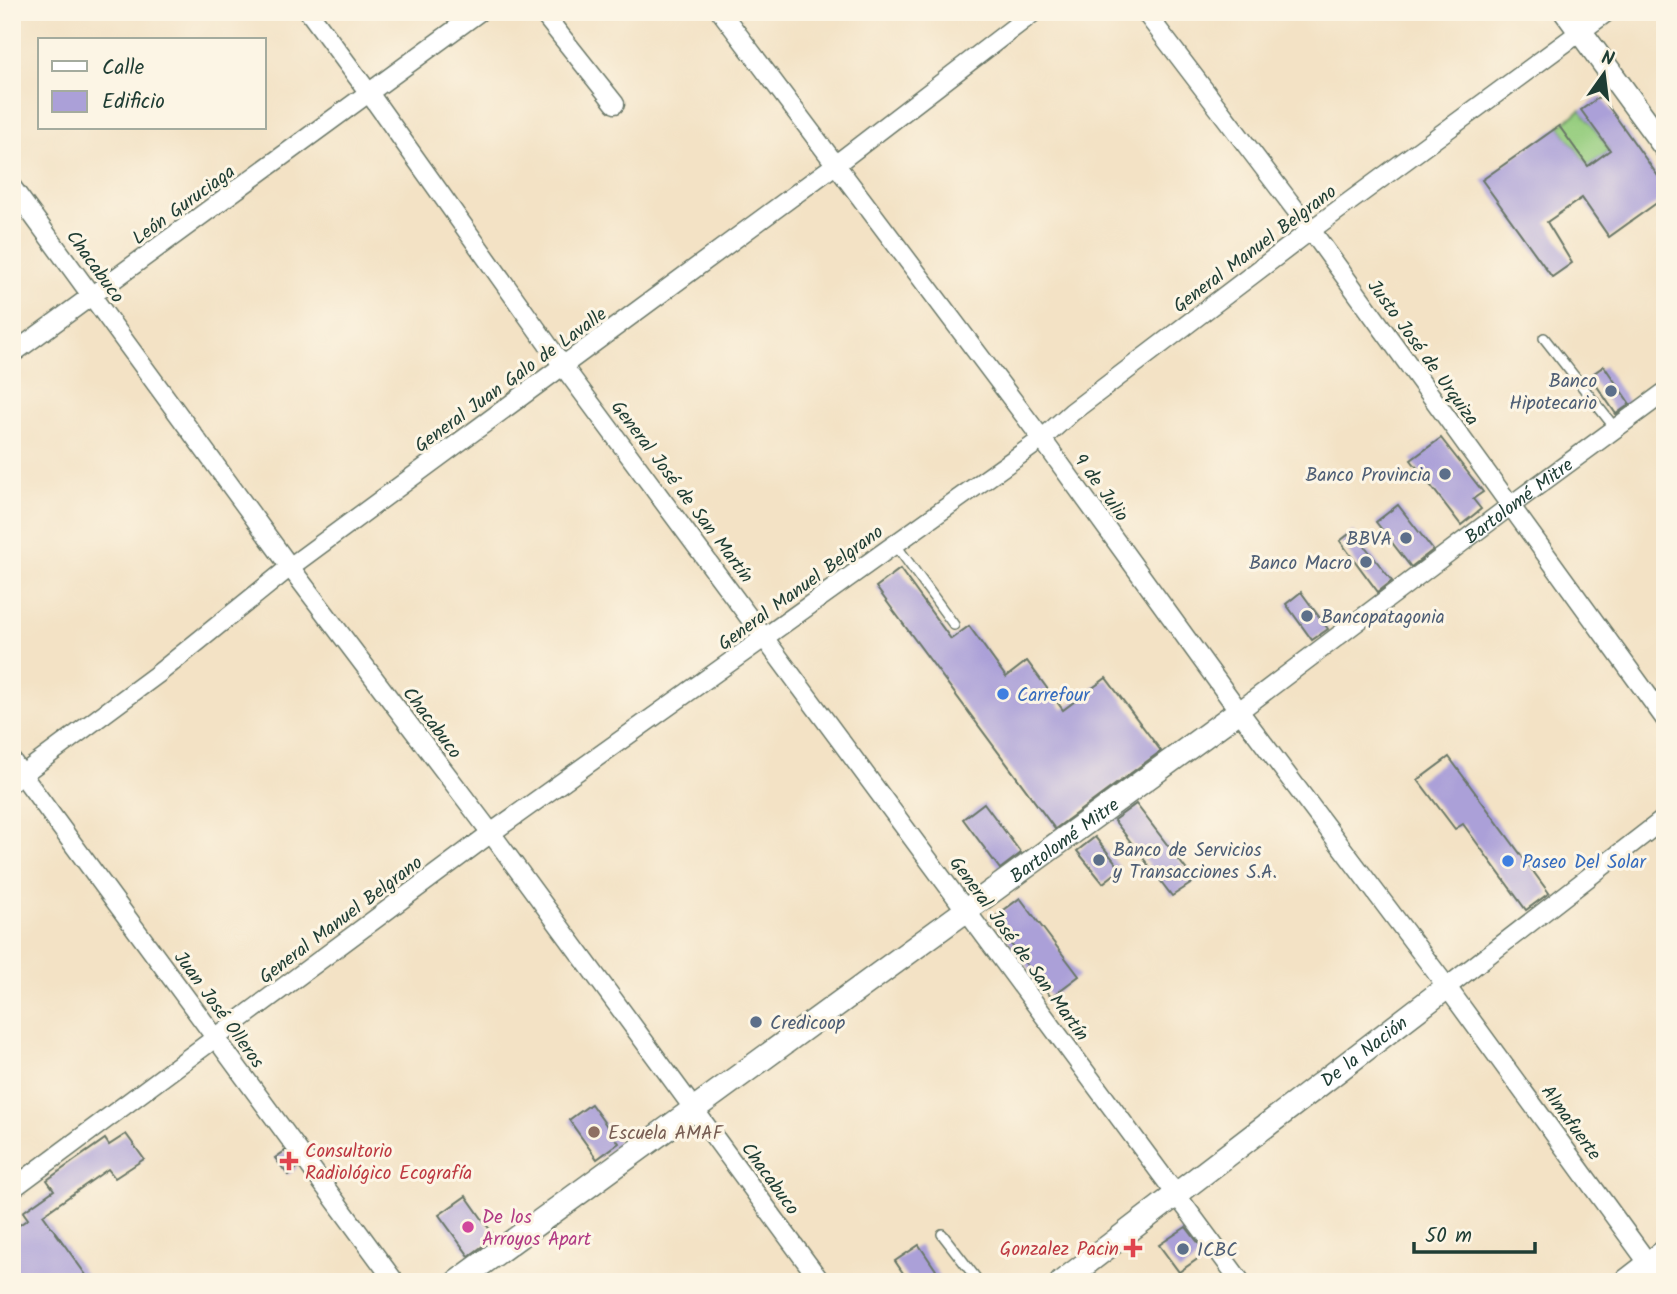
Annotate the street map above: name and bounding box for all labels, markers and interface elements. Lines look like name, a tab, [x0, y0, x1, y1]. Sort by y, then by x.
legend	[38, 38, 266, 130]
north arrow	[1568, 38, 1638, 108]
text: N	[1598, 43, 1617, 75]
text: Calle	[102, 52, 145, 85]
text: Edificio	[102, 86, 165, 119]
street label: León Guruciaga	[126, 158, 242, 253]
street label: General Manuel Belgrano	[1167, 178, 1344, 321]
street label: Chacabuco	[58, 224, 131, 310]
street label: Justo José de Urquiza	[1359, 274, 1486, 433]
street label: General Juan Galo de Lavalle	[408, 300, 614, 461]
place label: Banco Hipotecario	[1509, 367, 1597, 419]
marker: Banco Hipotecario	[1603, 383, 1619, 399]
street label: General José de San Martín	[602, 394, 760, 590]
street label: 9 de Julio	[1065, 448, 1136, 529]
street label: Bartolomé Mitre	[1459, 451, 1581, 552]
place label: Banco Provincia	[1305, 461, 1431, 491]
marker: Banco Provincia	[1437, 466, 1453, 482]
street label: General Manuel Belgrano	[712, 518, 890, 659]
place label: BBVA	[1346, 525, 1392, 555]
marker: BBVA	[1398, 530, 1414, 546]
place label: Banco Macro	[1249, 549, 1352, 579]
marker: Banco Macro	[1358, 554, 1374, 570]
place label: Bancopatagonia	[1321, 603, 1445, 633]
marker: Bancopatagonia	[1299, 608, 1315, 624]
street label: Chacabuco	[394, 681, 469, 766]
place label: Carrefour	[1017, 681, 1091, 711]
marker: Carrefour	[995, 686, 1011, 702]
street label: Bartolomé Mitre	[1004, 791, 1127, 892]
place label: Banco de Servicios y Transacciones S.A.	[1112, 836, 1277, 888]
place label: Paseo Del Solar	[1522, 848, 1647, 878]
street label: General Manuel Belgrano	[253, 849, 430, 992]
street label: General José de San Martín	[941, 850, 1096, 1048]
marker: Banco de Servicios y Transacciones S.A.	[1091, 852, 1107, 868]
marker: Paseo Del Solar	[1500, 853, 1516, 869]
street label: Juan José Olleros	[165, 945, 271, 1075]
place label: Credicoop	[770, 1009, 845, 1039]
street label: De la Nación	[1315, 1009, 1415, 1096]
marker: Credicoop	[748, 1014, 764, 1030]
street label: Almafuerte	[1533, 1079, 1608, 1168]
place label: Escuela AMAF	[608, 1119, 725, 1149]
marker: Escuela AMAF	[586, 1124, 602, 1140]
street label: Chacabuco	[733, 1136, 806, 1222]
place label: Consultorio Radiológico Ecografía	[305, 1137, 472, 1189]
marker: Consultorio Radiológico Ecografía	[279, 1151, 299, 1171]
place label: De los Arroyos Apart	[482, 1203, 592, 1255]
scale bar	[1414, 1210, 1535, 1254]
marker: De los Arroyos Apart	[460, 1219, 476, 1235]
text: 50 m	[1425, 1220, 1472, 1253]
place label: Gonzalez Pacin	[1000, 1235, 1119, 1265]
place label: ICBC	[1197, 1236, 1238, 1266]
marker: Gonzalez Pacin	[1125, 1240, 1141, 1256]
marker: ICBC	[1175, 1241, 1191, 1257]

